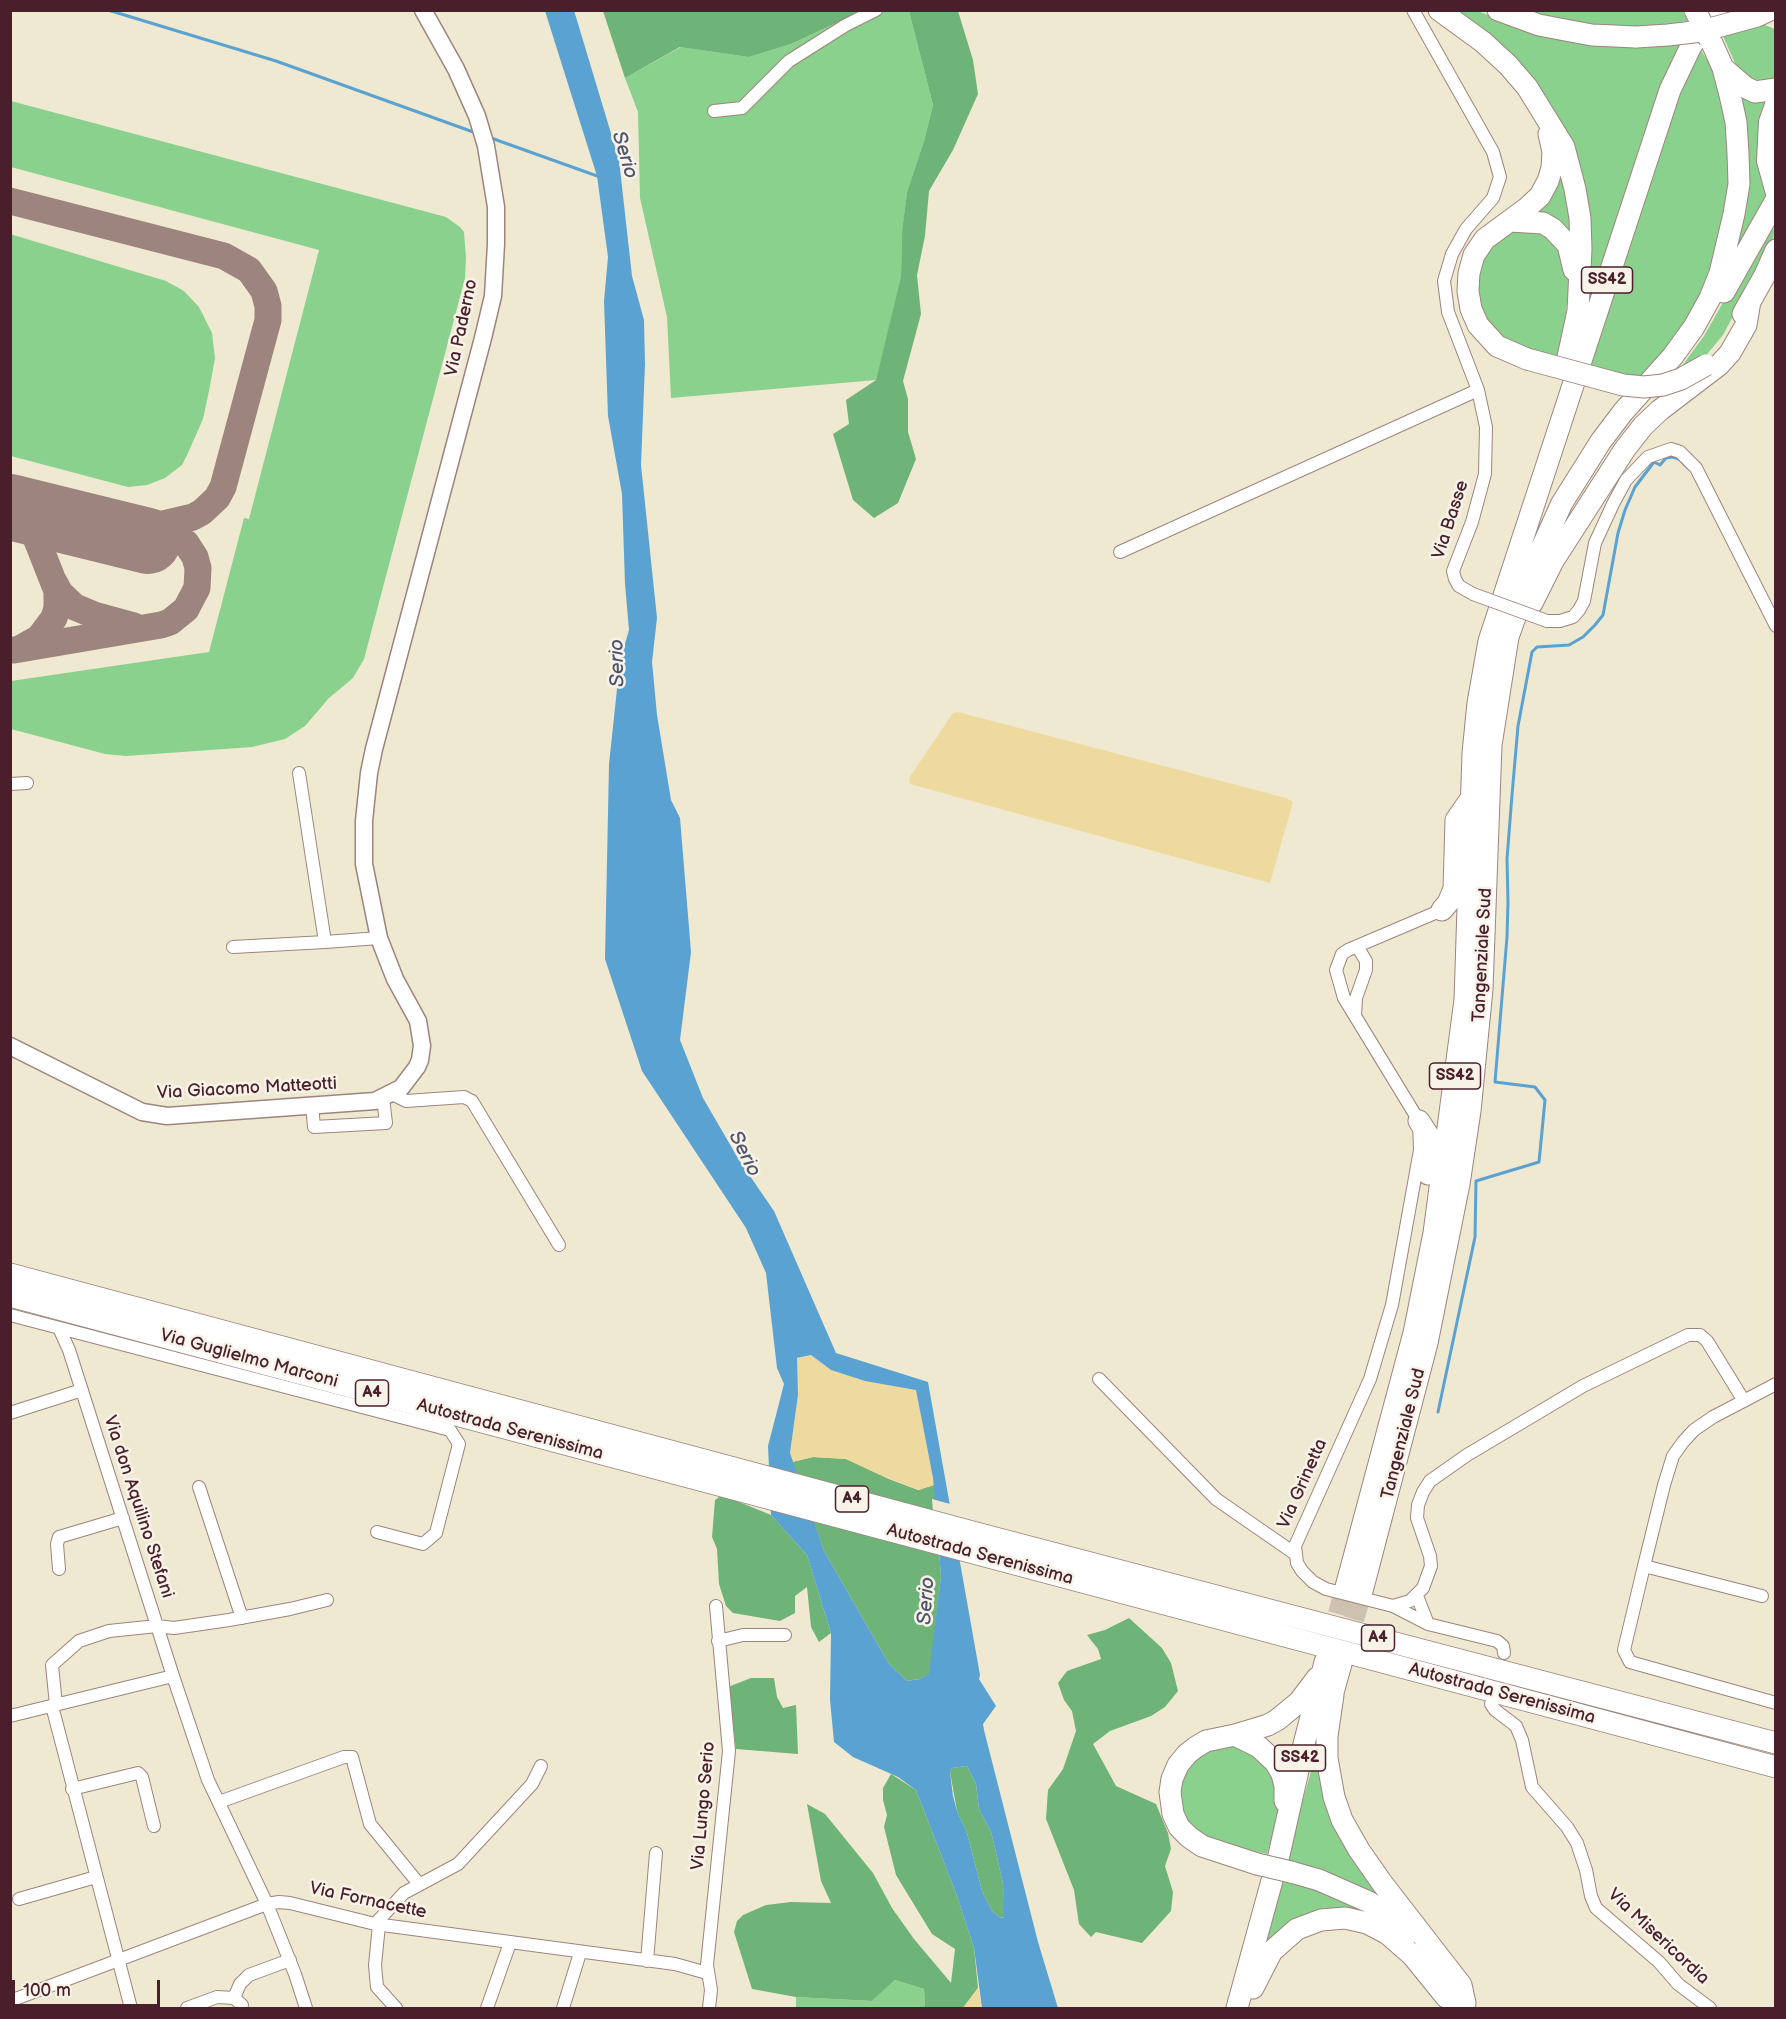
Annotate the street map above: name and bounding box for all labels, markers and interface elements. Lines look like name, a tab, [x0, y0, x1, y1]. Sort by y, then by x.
water label: Serio	[606, 129, 642, 181]
road number: SS42	[1582, 267, 1632, 293]
street label: Via Paderno	[441, 277, 483, 379]
street label: Via Basse	[1428, 478, 1474, 562]
water label: Serio	[606, 639, 630, 687]
street label: Tangenziale Sud	[1469, 887, 1497, 1023]
road number: SS42	[1430, 1063, 1480, 1089]
street label: Via Giacomo Matteotti	[156, 1073, 338, 1105]
water label: Serio	[722, 1127, 766, 1181]
street label: Via Guglielmo Marconi	[158, 1325, 340, 1393]
street label: Tangenziale Sud	[1377, 1366, 1431, 1502]
road number: A4	[356, 1380, 388, 1406]
street label: Autostrada Serenissima	[414, 1395, 606, 1465]
street label: Via don Aquilino Stefani	[98, 1413, 178, 1601]
street label: Via Grinetta	[1274, 1436, 1332, 1532]
road number: A4	[836, 1486, 868, 1512]
street label: Autostrada Serenissima	[884, 1520, 1076, 1590]
water label: Serio	[913, 1576, 941, 1626]
road number: A4	[1362, 1625, 1394, 1651]
street label: Autostrada Serenissima	[1406, 1659, 1598, 1729]
street label: Via Lungo Serio	[688, 1741, 720, 1871]
road number: SS42	[1274, 1745, 1326, 1771]
street label: Via Fornacette	[308, 1878, 428, 1924]
street label: Via Misericordia	[1603, 1884, 1713, 1990]
scale bar	[15, 1968, 164, 2006]
text: 100 m	[23, 1980, 71, 2001]

